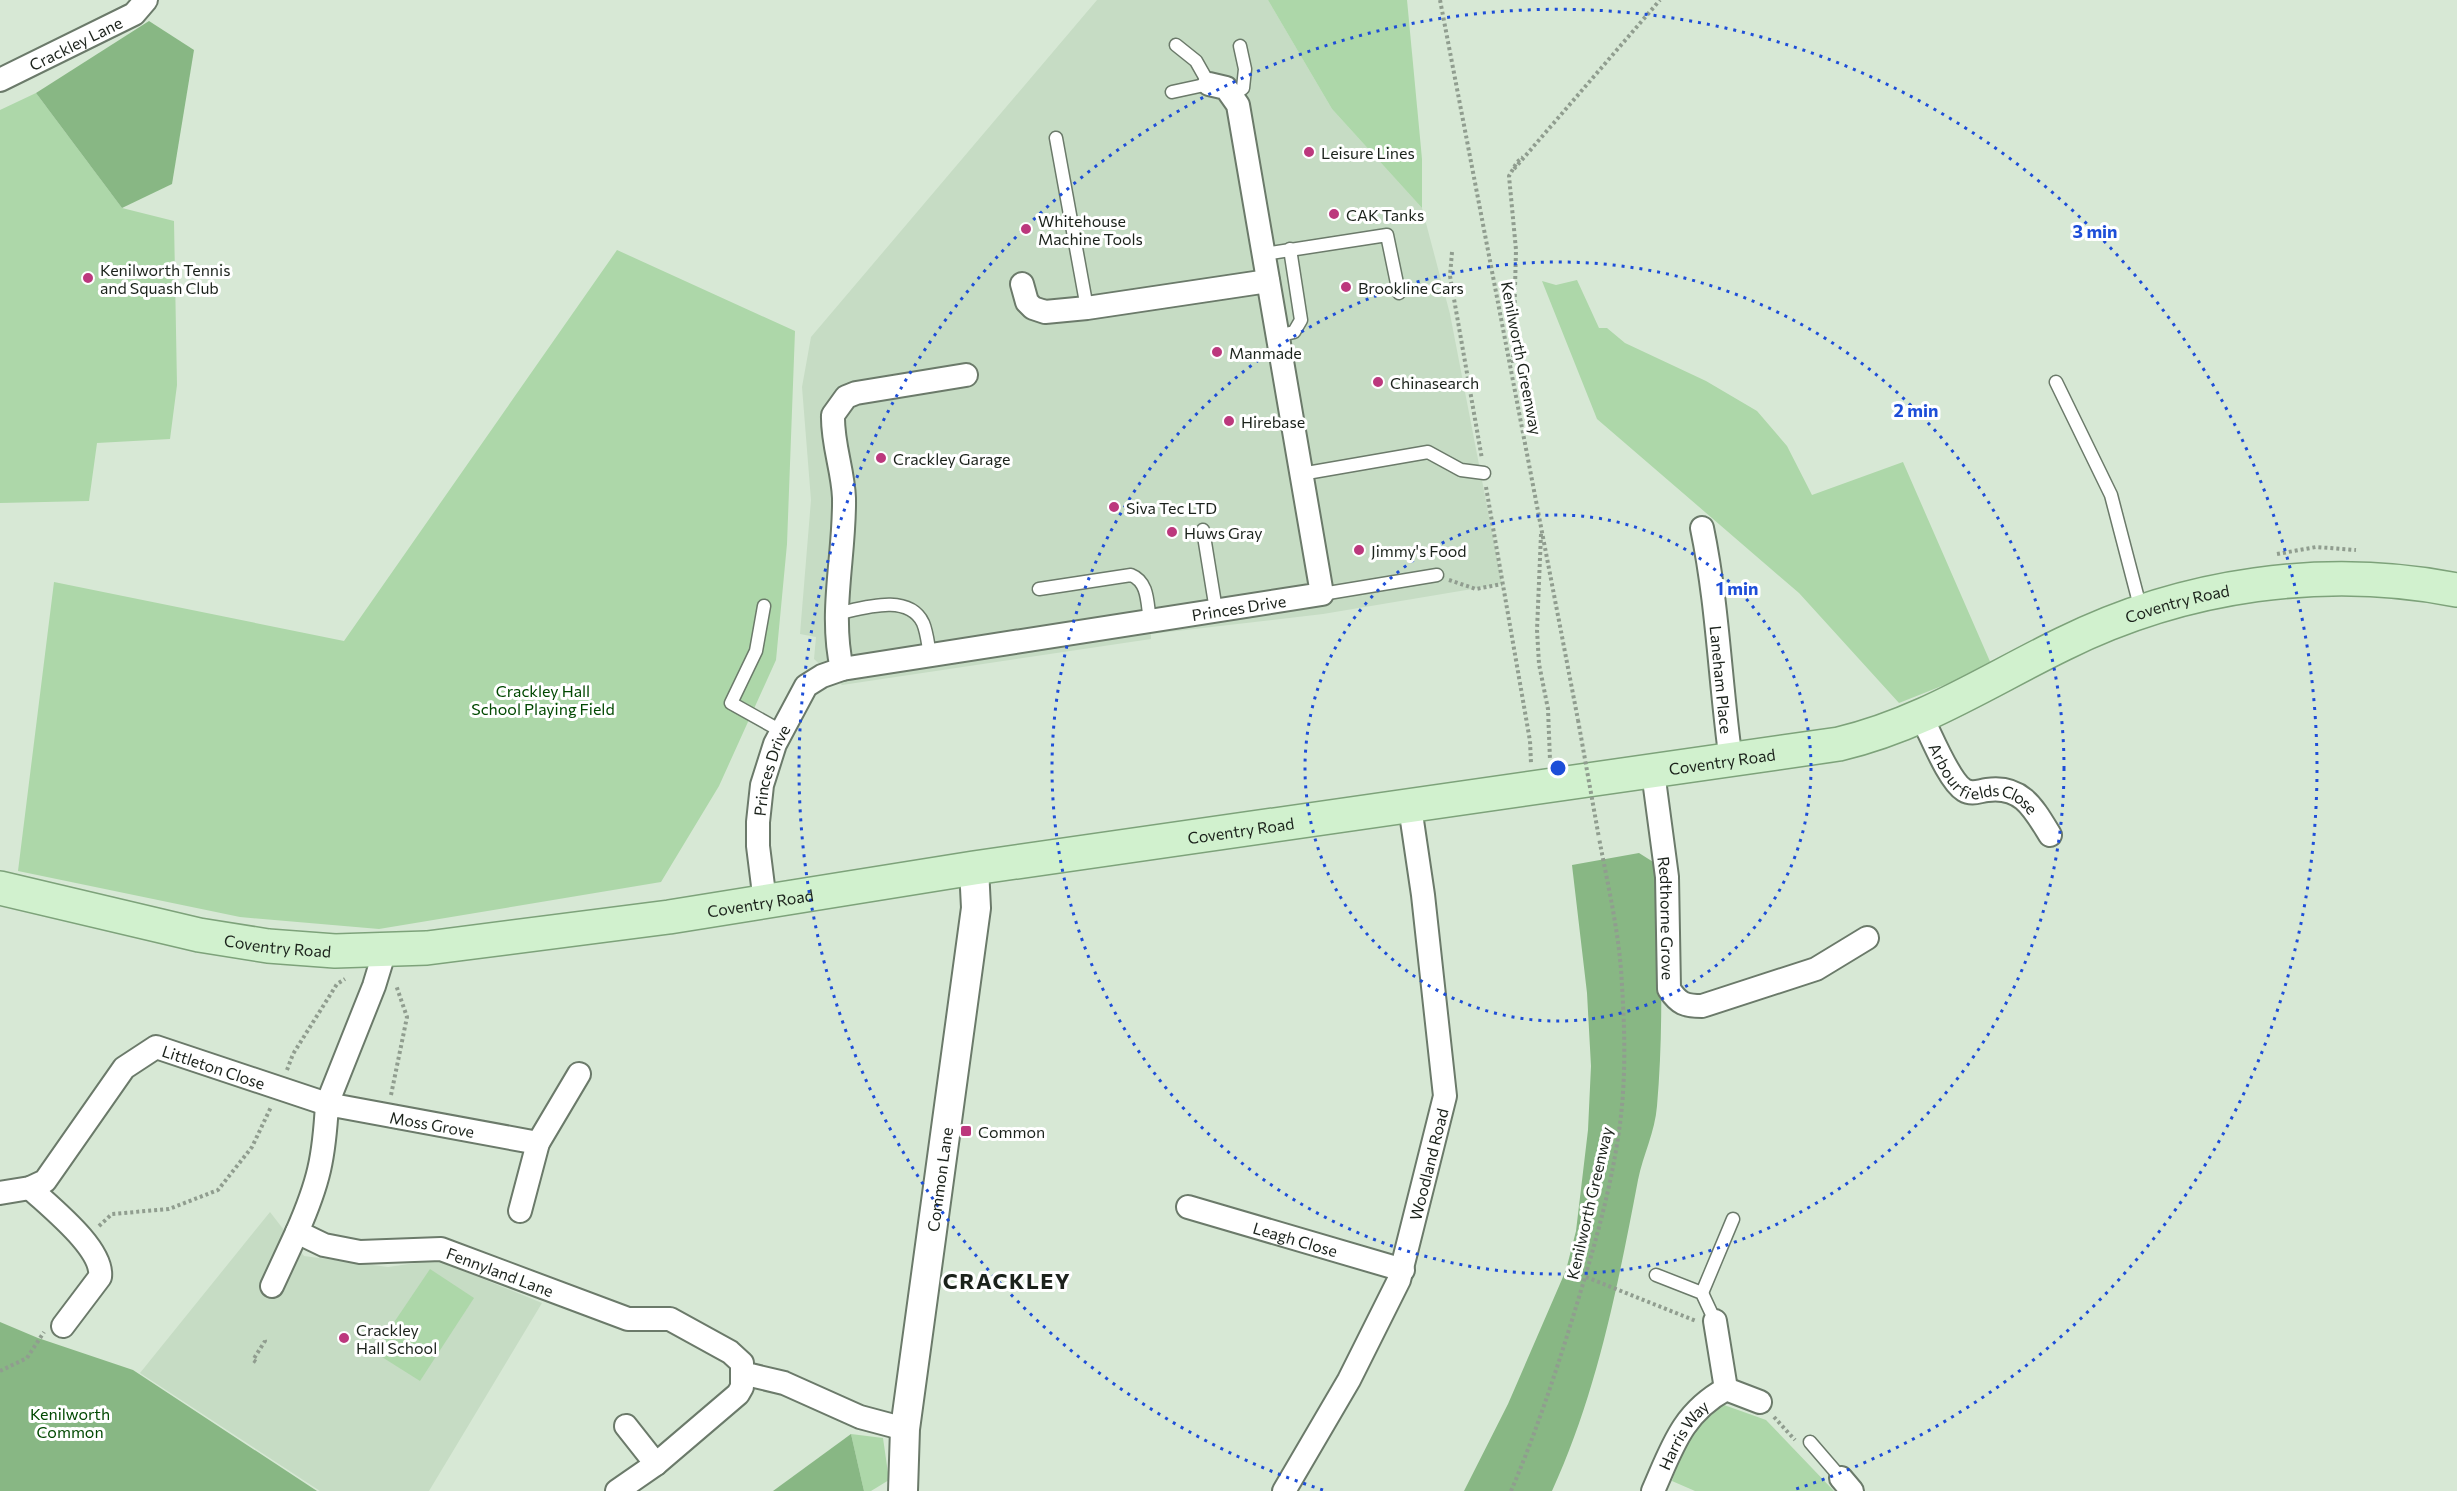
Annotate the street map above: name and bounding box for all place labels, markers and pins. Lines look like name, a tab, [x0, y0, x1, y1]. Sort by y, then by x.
place label: Leisure Lines	[1321, 143, 1415, 162]
marker: Leisure Lines	[1302, 145, 1316, 159]
place label: CAK Tanks	[1346, 205, 1424, 224]
marker: CAK Tanks	[1327, 207, 1341, 221]
place label: Whitehouse Machine Tools	[1038, 211, 1143, 248]
marker: Whitehouse Machine Tools	[1019, 222, 1033, 236]
place label: Kenilworth Tennis and Squash Club	[100, 260, 230, 297]
marker: Kenilworth Tennis and Squash Club	[81, 271, 95, 285]
place label: Brookline Cars	[1358, 278, 1464, 297]
marker: Brookline Cars	[1339, 280, 1353, 294]
place label: Manmade	[1229, 343, 1302, 362]
marker: Manmade	[1210, 345, 1224, 359]
place label: Chinasearch	[1390, 373, 1479, 392]
marker: Chinasearch	[1371, 375, 1385, 389]
place label: Hirebase	[1241, 412, 1305, 431]
marker: Hirebase	[1222, 414, 1236, 428]
place label: Crackley Garage	[893, 449, 1010, 468]
marker: Crackley Garage	[874, 451, 888, 465]
place label: Siva Tec LTD	[1126, 498, 1217, 517]
marker: Siva Tec LTD	[1107, 500, 1121, 514]
place label: Huws Gray	[1184, 523, 1262, 542]
marker: Huws Gray	[1165, 525, 1179, 539]
place label: Jimmy's Food	[1371, 541, 1467, 560]
marker: Jimmy's Food	[1352, 543, 1366, 557]
centre of rings	[1548, 758, 1568, 778]
place label: Common	[978, 1122, 1045, 1141]
marker: Common	[959, 1124, 973, 1138]
place label: Crackley Hall School	[356, 1320, 437, 1357]
marker: Crackley Hall School	[337, 1331, 351, 1345]

